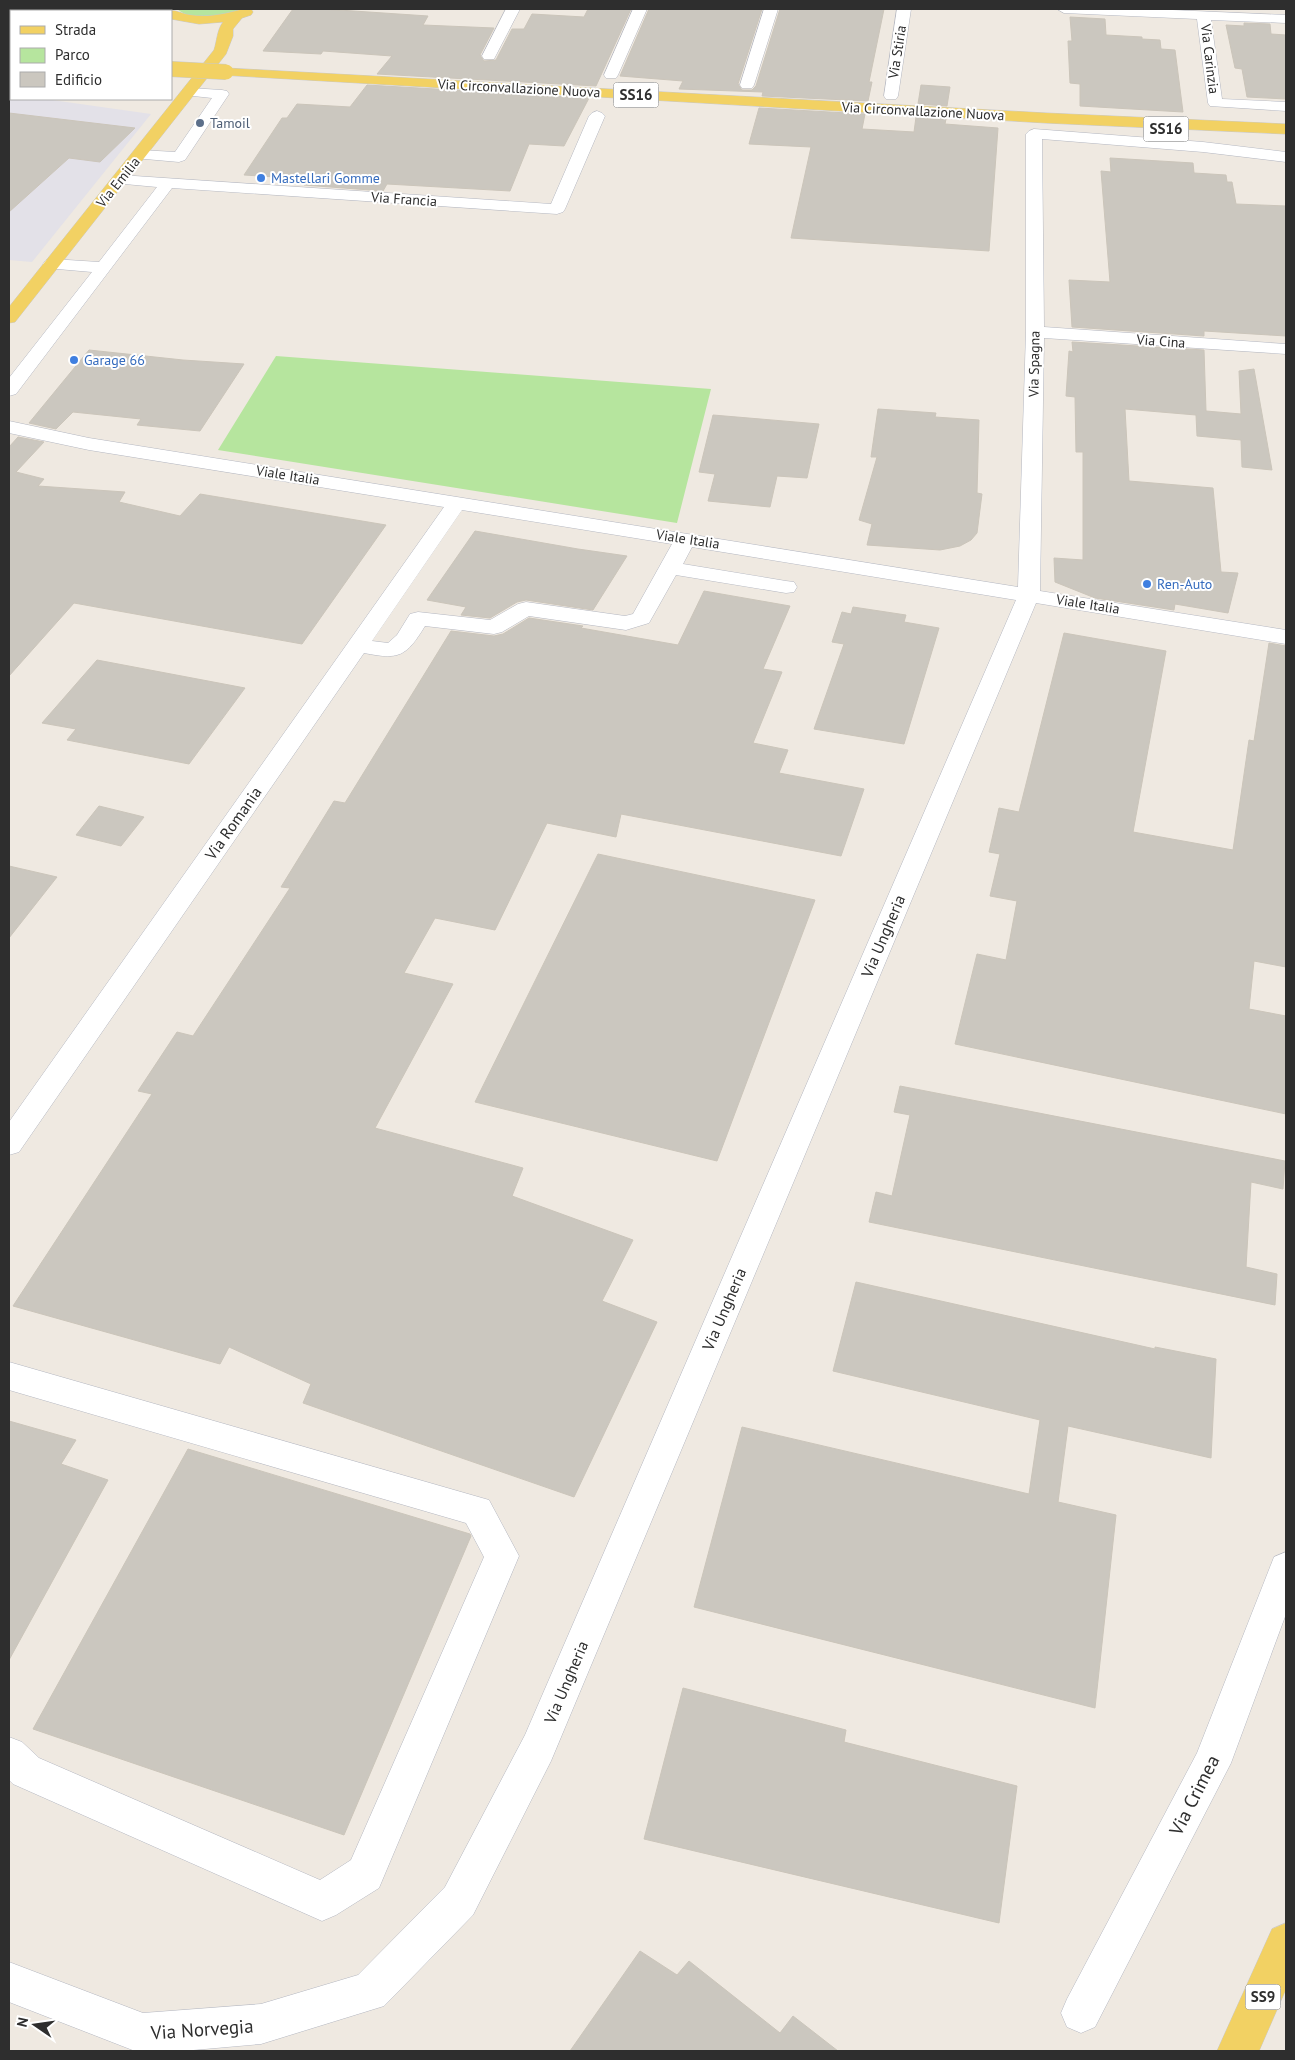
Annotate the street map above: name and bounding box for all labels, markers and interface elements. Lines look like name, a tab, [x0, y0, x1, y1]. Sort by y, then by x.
legend	[10, 10, 172, 100]
text: Strada	[55, 20, 96, 39]
street label: Via Carinzia	[1197, 22, 1223, 95]
street label: Via Stiria	[884, 24, 910, 81]
text: Parco	[55, 45, 90, 64]
text: Edificio	[55, 70, 102, 89]
street label: Via Circonvallazione Nuova	[436, 75, 601, 101]
road number: SS16	[614, 82, 658, 108]
street label: Via Circonvallazione Nuova	[840, 98, 1005, 124]
place label: Tamoil	[210, 114, 250, 132]
road number: SS16	[1144, 116, 1188, 142]
marker: Tamoil	[194, 117, 206, 129]
street label: Via Emilia	[92, 153, 144, 212]
place label: Mastellari Gomme	[271, 169, 380, 187]
marker: Mastellari Gomme	[255, 172, 267, 184]
street label: Via Francia	[369, 188, 438, 210]
street label: Via Cina	[1135, 330, 1186, 352]
street label: Via Spagna	[1024, 331, 1044, 398]
place label: Garage 66	[84, 351, 145, 369]
marker: Garage 66	[68, 354, 80, 366]
street label: Viale Italia	[254, 461, 321, 489]
street label: Viale Italia	[654, 525, 721, 553]
place label: Ren-Auto	[1157, 575, 1212, 593]
marker: Ren-Auto	[1141, 578, 1153, 590]
street label: Viale Italia	[1054, 590, 1121, 618]
street label: Via Romania	[200, 783, 266, 864]
street label: Via Ungheria	[856, 892, 909, 981]
street label: Via Ungheria	[697, 1265, 750, 1354]
street label: Via Ungheria	[539, 1638, 592, 1727]
street label: Via Crimea	[1163, 1751, 1224, 1840]
road number: SS9	[1246, 1984, 1280, 2010]
north arrow	[10, 2000, 60, 2050]
street label: Via Norvegia	[149, 2013, 254, 2045]
text: N	[13, 2016, 32, 2029]

